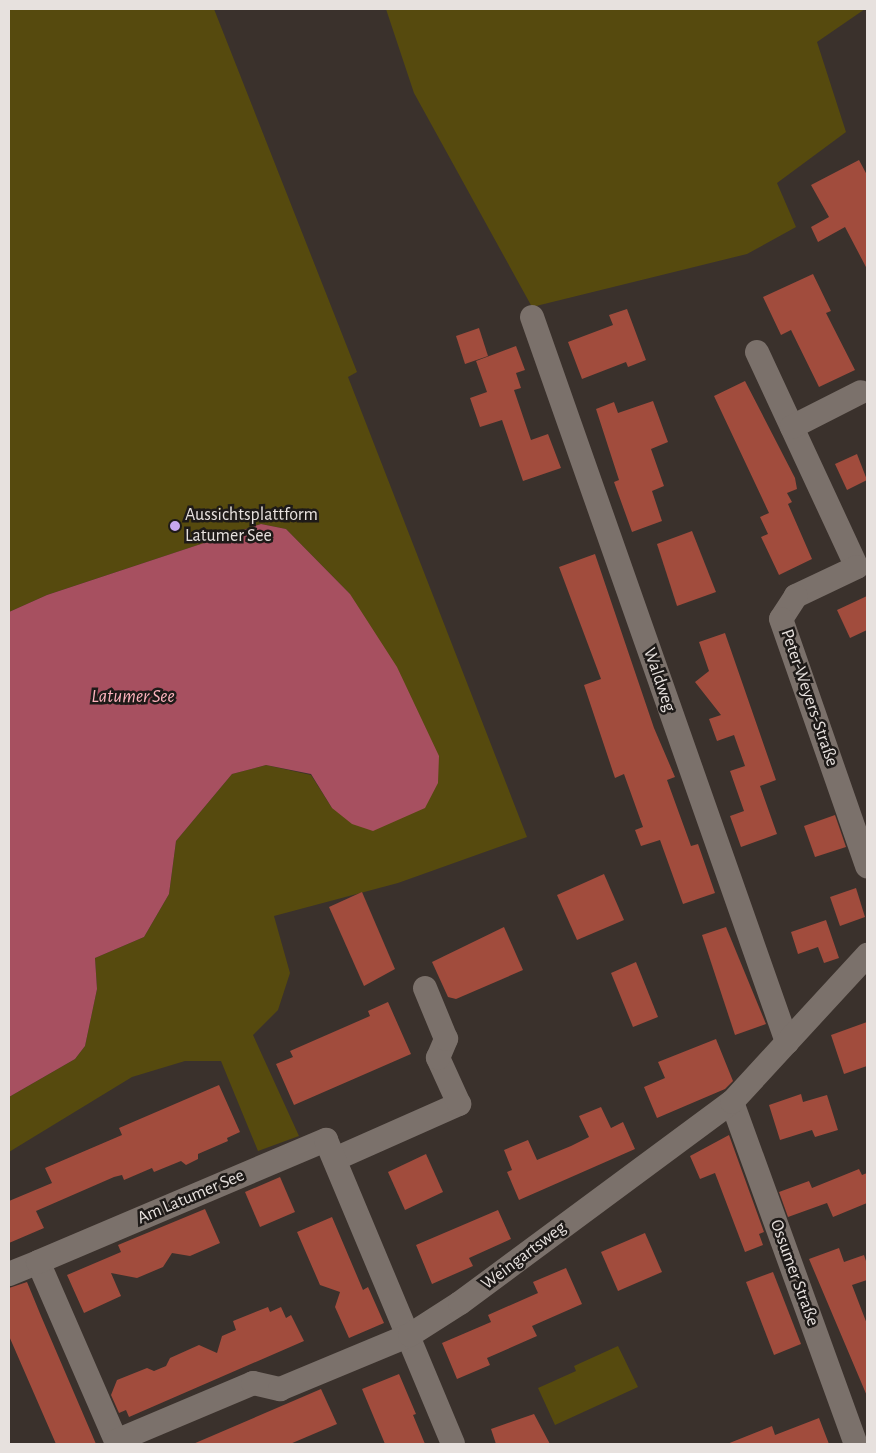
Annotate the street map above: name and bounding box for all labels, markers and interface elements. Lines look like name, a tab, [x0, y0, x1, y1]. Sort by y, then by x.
place label: Aussichtsplattform Latumer See	[185, 505, 318, 548]
marker: Aussichtsplattform Latumer See	[169, 520, 181, 532]
street label: Peter-Weyers-Straße	[775, 627, 843, 769]
street label: Waldweg	[638, 645, 680, 715]
water label: Latumer See	[91, 686, 175, 708]
street label: Am Latumer See	[134, 1165, 248, 1229]
street label: Weingartsweg	[477, 1217, 571, 1295]
street label: Ossumer Straße	[765, 1217, 823, 1329]

